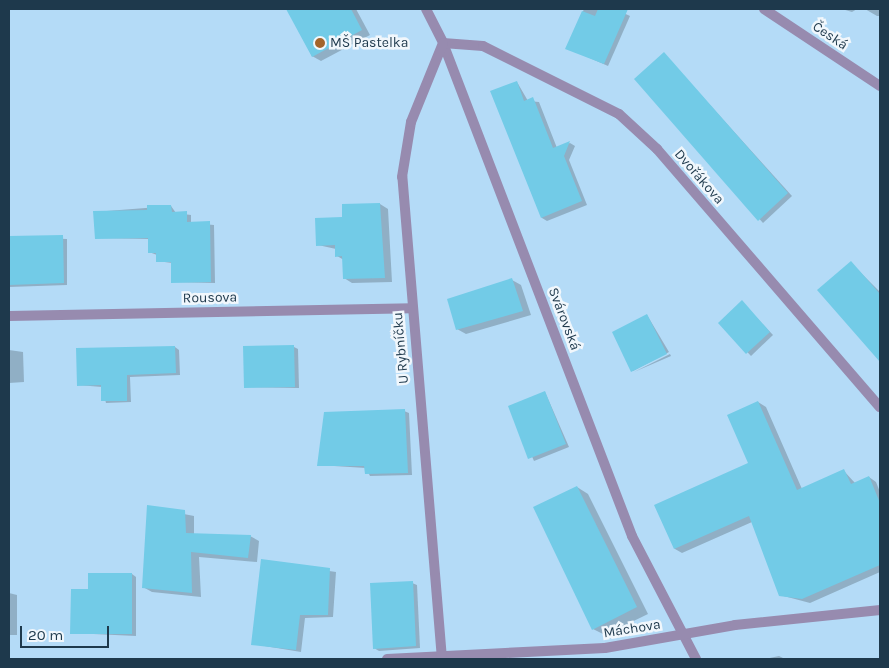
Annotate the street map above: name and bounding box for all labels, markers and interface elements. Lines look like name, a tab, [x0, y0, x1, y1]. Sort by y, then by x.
street label: Česká	[809, 18, 851, 54]
place label: MŠ Pastelka	[330, 35, 408, 51]
marker: MŠ Pastelka	[314, 37, 326, 49]
street label: Dvořákova	[671, 146, 727, 208]
street label: Svárovská	[544, 285, 584, 353]
street label: Rousova	[183, 289, 237, 307]
street label: U Rybníčku	[389, 311, 413, 385]
scale bar	[22, 616, 111, 648]
street label: Máchova	[602, 616, 662, 642]
text: 20 m	[28, 626, 63, 644]

